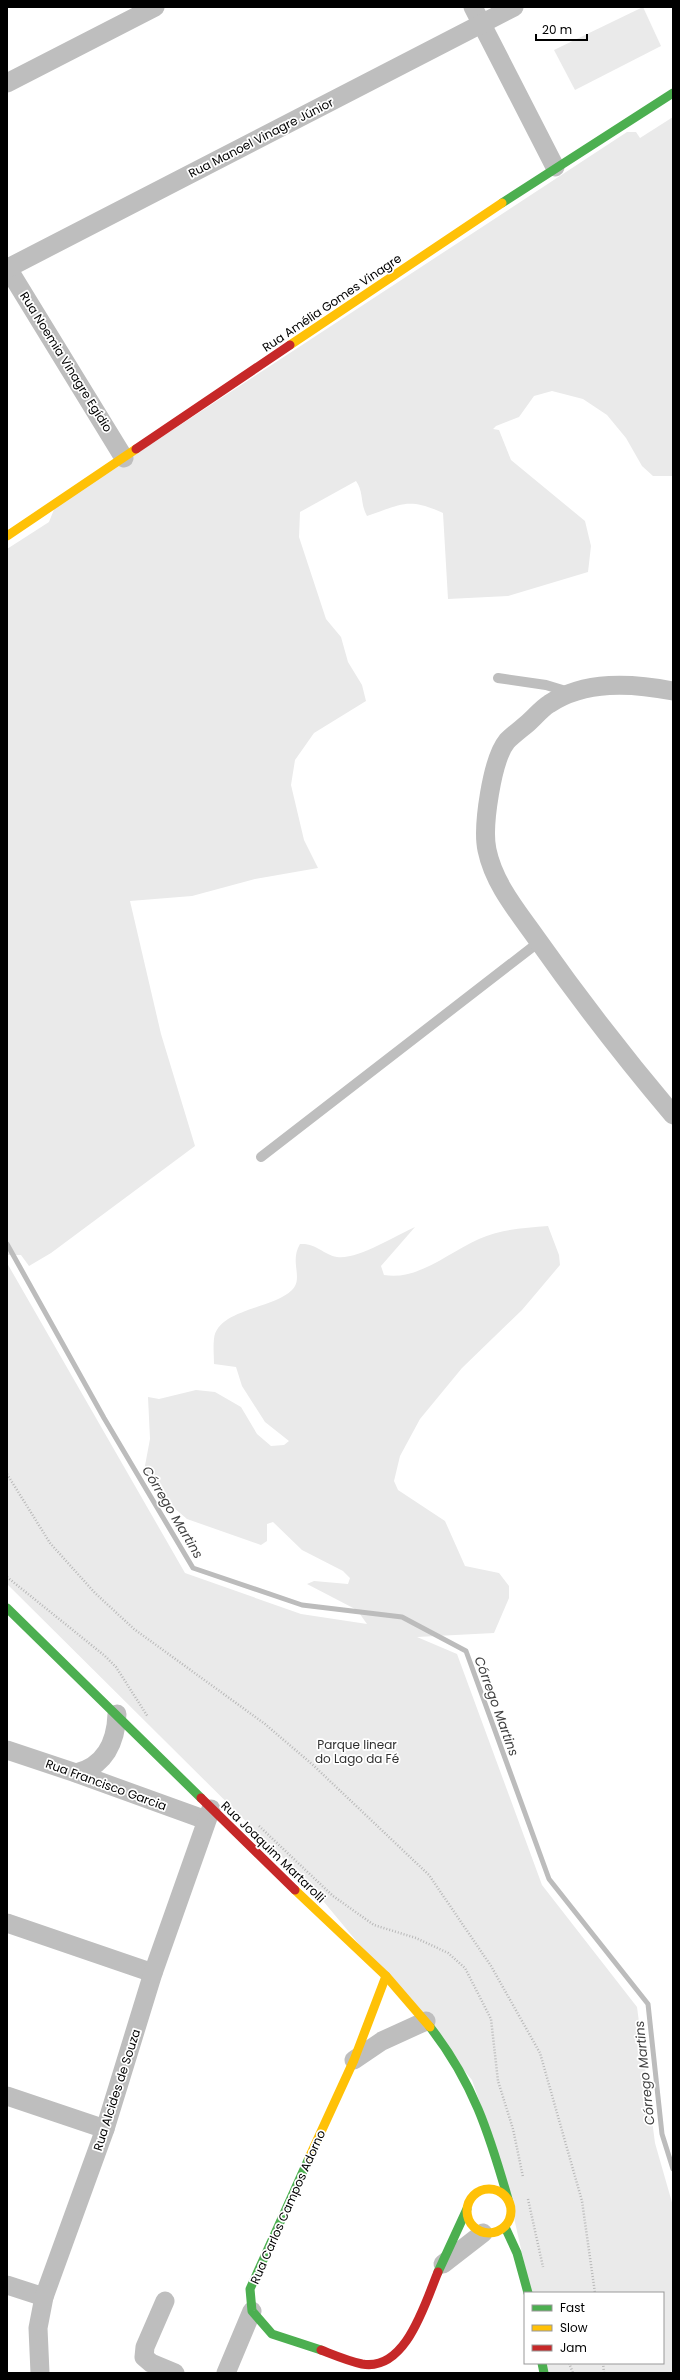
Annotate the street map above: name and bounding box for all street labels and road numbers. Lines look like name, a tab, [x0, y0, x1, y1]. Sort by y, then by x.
street label: Rua Manoel Vinagre Júnior	[185, 93, 337, 182]
street label: Rua Amélia Gomes Vinagre	[259, 250, 405, 356]
street label: Rua Noemia Vinagre Egídio	[16, 288, 117, 435]
street label: Rua Francisco Garcia	[43, 1755, 169, 1814]
street label: Rua Joaquim Martarolli	[217, 1797, 329, 1906]
street label: Rua Alcides de Souza	[89, 2027, 144, 2153]
street label: Rua Carlos Campos Adorno	[246, 2127, 329, 2287]

